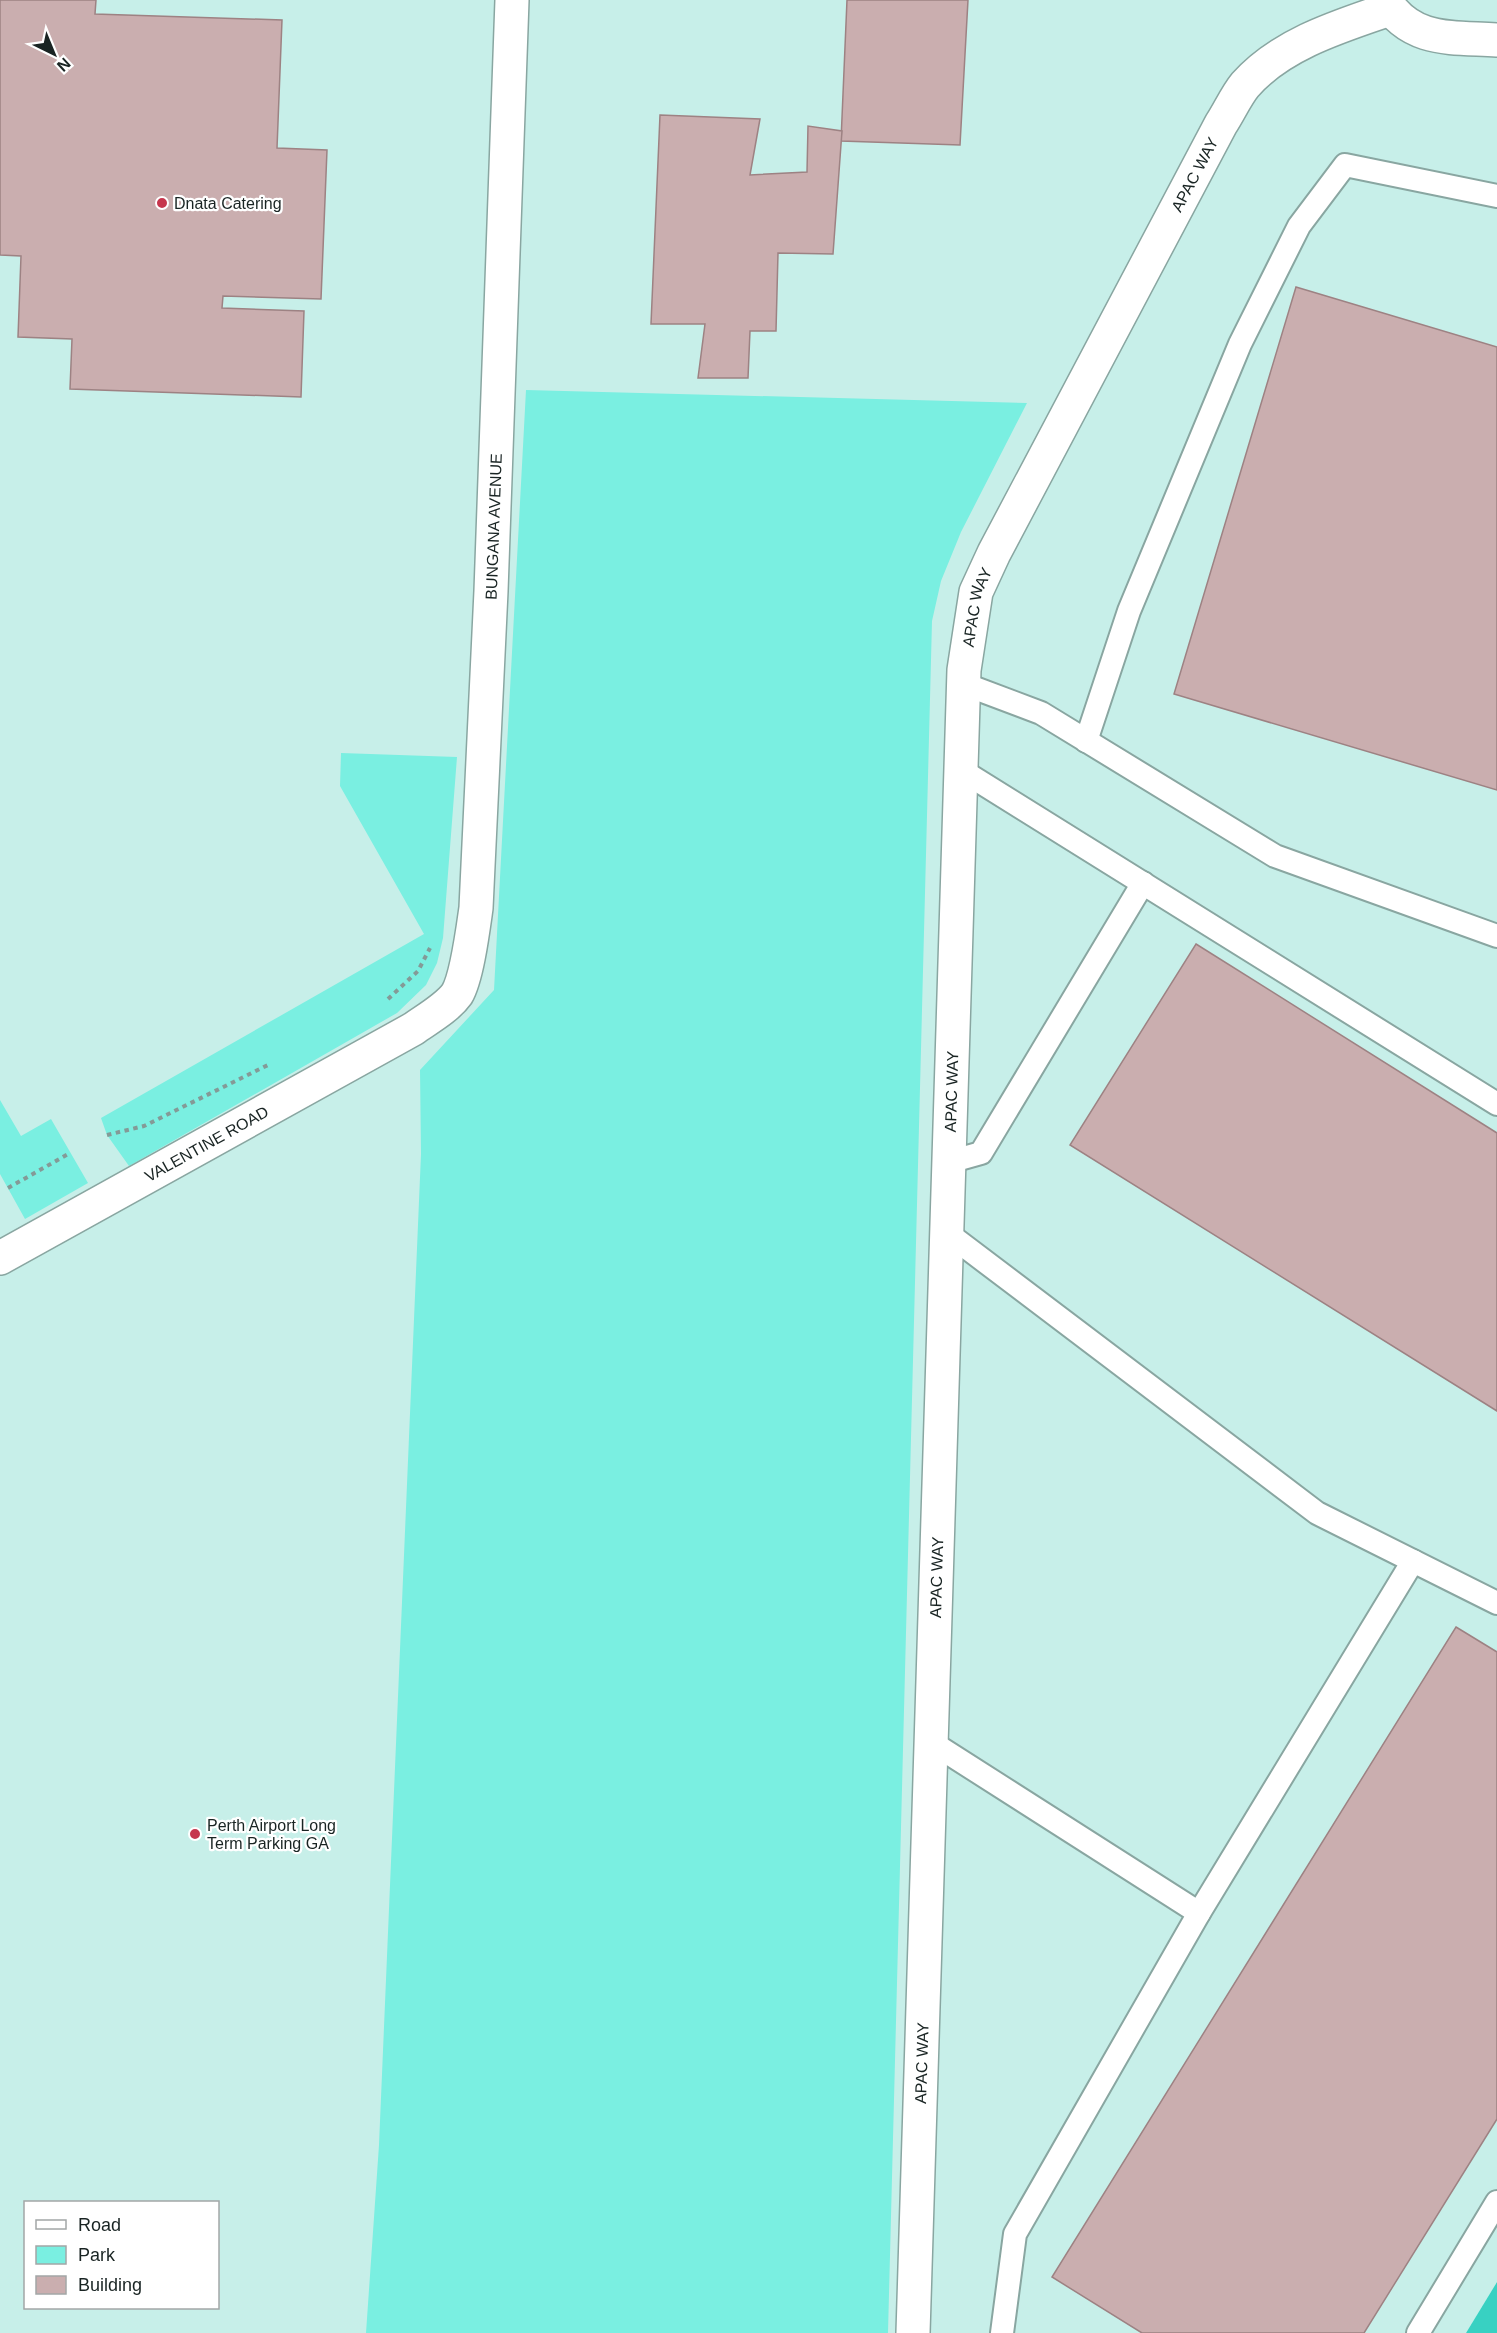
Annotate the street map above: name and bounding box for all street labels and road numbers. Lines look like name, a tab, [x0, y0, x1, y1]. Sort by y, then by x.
street label: APAC WAY	[1168, 134, 1221, 214]
street label: BUNGANA AVENUE	[482, 453, 504, 600]
street label: APAC WAY	[959, 564, 995, 648]
street label: APAC WAY	[941, 1050, 961, 1133]
street label: VALENTINE ROAD	[142, 1103, 271, 1185]
street label: APAC WAY	[926, 1536, 946, 1618]
street label: APAC WAY	[912, 2022, 931, 2104]

